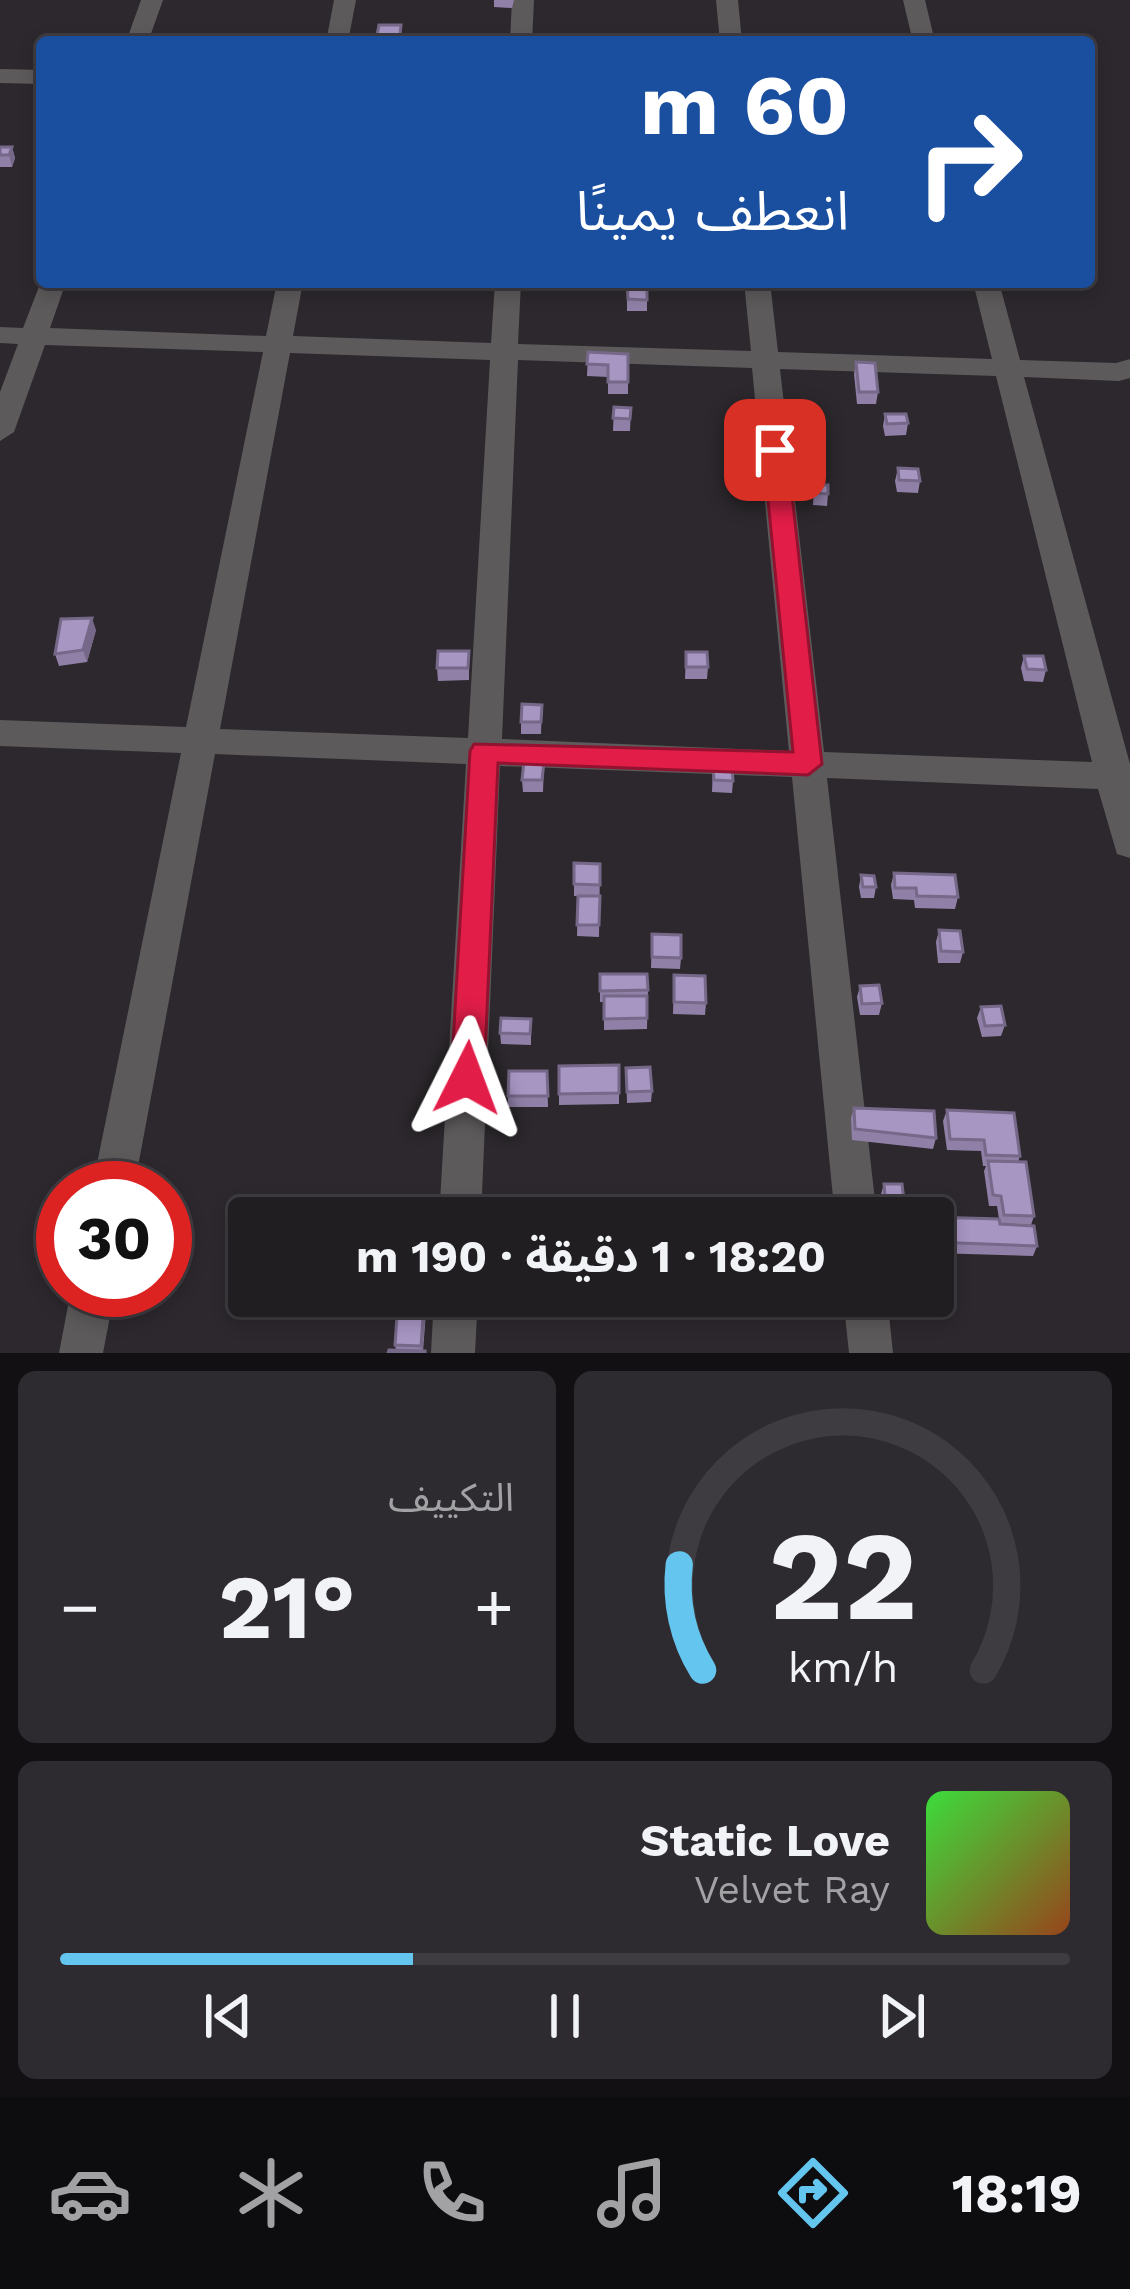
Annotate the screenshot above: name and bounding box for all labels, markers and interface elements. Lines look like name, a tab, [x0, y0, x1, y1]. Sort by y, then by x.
text: 60 m	[640, 56, 849, 154]
icon: right	[891, 84, 1047, 240]
text: انعطف يمينًا	[576, 180, 849, 243]
pin	[724, 399, 826, 501]
icon: arrive	[742, 417, 808, 483]
position arrow	[404, 1015, 530, 1141]
speed limit sign: 30	[36, 1161, 192, 1317]
text: 18:20 · 1 دقيقة · 190 m	[356, 1230, 826, 1283]
text: التكييف	[388, 1475, 514, 1520]
text: 22	[769, 1503, 917, 1649]
text: 21°	[219, 1554, 355, 1660]
text: −	[60, 1569, 100, 1646]
text: +	[474, 1569, 514, 1646]
text: km/h	[788, 1642, 898, 1692]
text: Static Love	[640, 1814, 890, 1867]
text: Velvet Ray	[694, 1867, 890, 1912]
icon: previous	[195, 1983, 261, 2049]
icon: pause	[532, 1983, 598, 2049]
icon: next	[869, 1983, 935, 2049]
icon: car	[48, 2151, 132, 2235]
icon: climate	[229, 2151, 313, 2235]
icon: phone	[410, 2151, 494, 2235]
icon: music	[590, 2151, 674, 2235]
icon: directions	[771, 2151, 855, 2235]
text: 18:19	[952, 2162, 1082, 2225]

